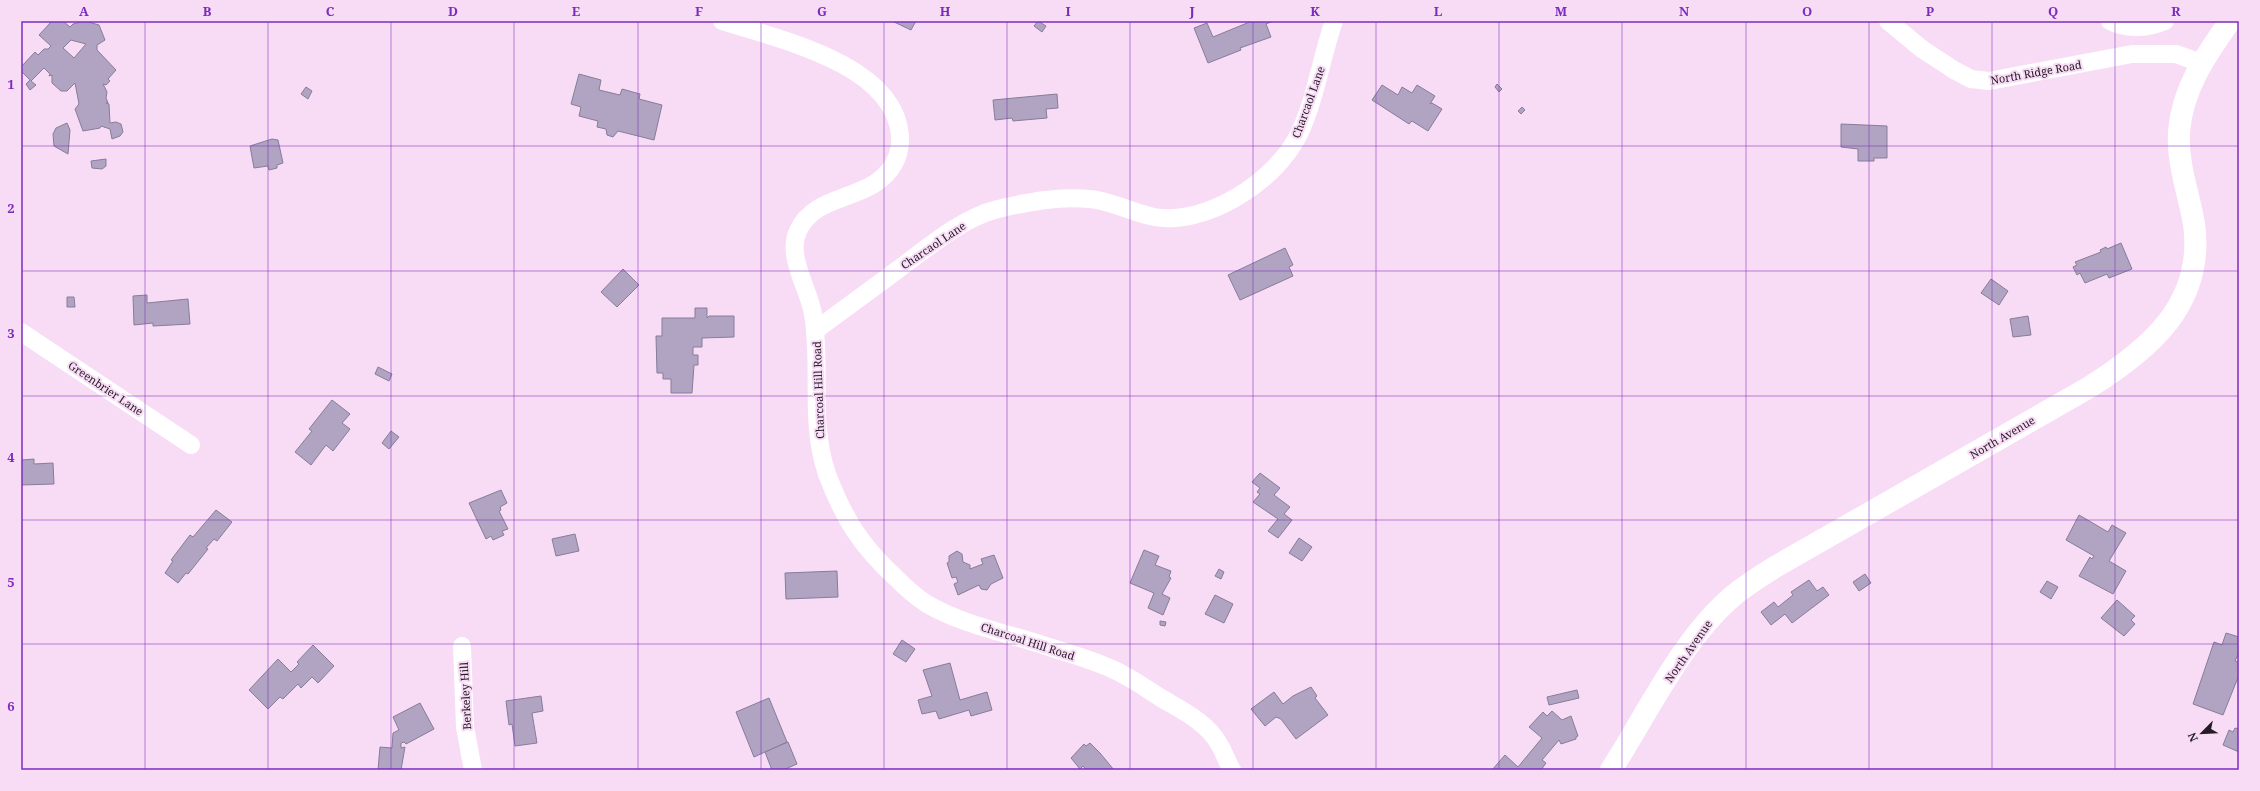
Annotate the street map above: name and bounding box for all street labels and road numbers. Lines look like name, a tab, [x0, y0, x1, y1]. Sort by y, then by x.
street label: North Ridge Road	[1989, 57, 2083, 87]
street label: Charcaol Lane	[1288, 64, 1328, 140]
street label: Charcaol Lane	[898, 218, 969, 272]
street label: Charcoal Hill Road	[809, 341, 827, 439]
street label: Greenbrier Lane	[66, 357, 146, 419]
street label: North Avenue	[1967, 412, 2037, 462]
street label: North Avenue	[1661, 617, 1715, 685]
street label: Charcoal Hill Road	[979, 619, 1077, 663]
street label: Berkeley Hill	[456, 661, 474, 730]

